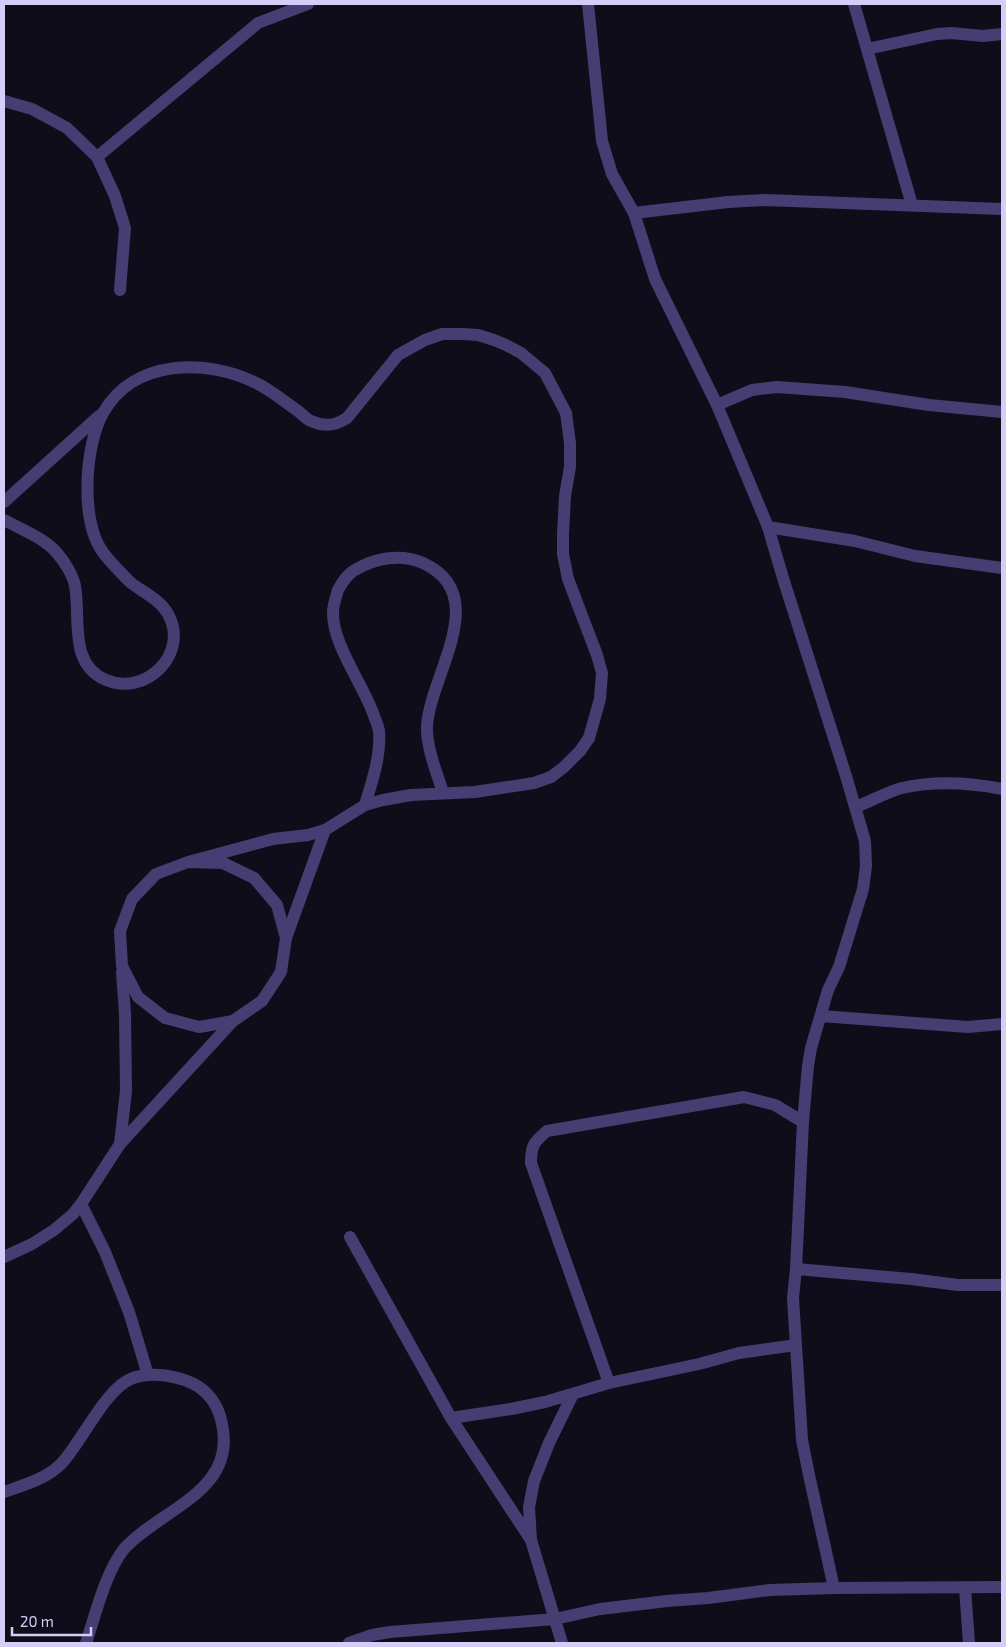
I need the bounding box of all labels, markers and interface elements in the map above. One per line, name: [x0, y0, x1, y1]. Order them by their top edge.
scale bar: [12, 1604, 91, 1636]
text: 20 m: [20, 1612, 54, 1630]

